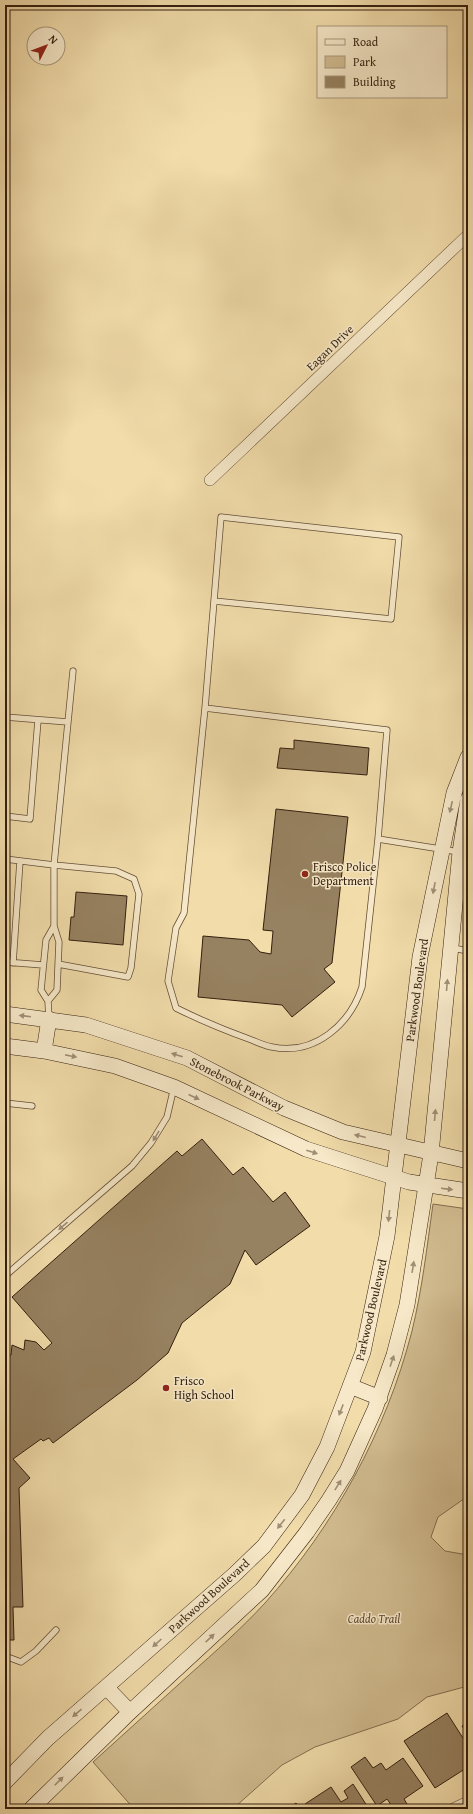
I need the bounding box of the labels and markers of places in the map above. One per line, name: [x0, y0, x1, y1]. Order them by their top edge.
place label: Frisco Police Department: [313, 858, 377, 889]
marker: Frisco Police Department: [300, 869, 310, 879]
place label: Frisco High School: [174, 1372, 235, 1403]
marker: Frisco High School: [161, 1383, 171, 1393]

